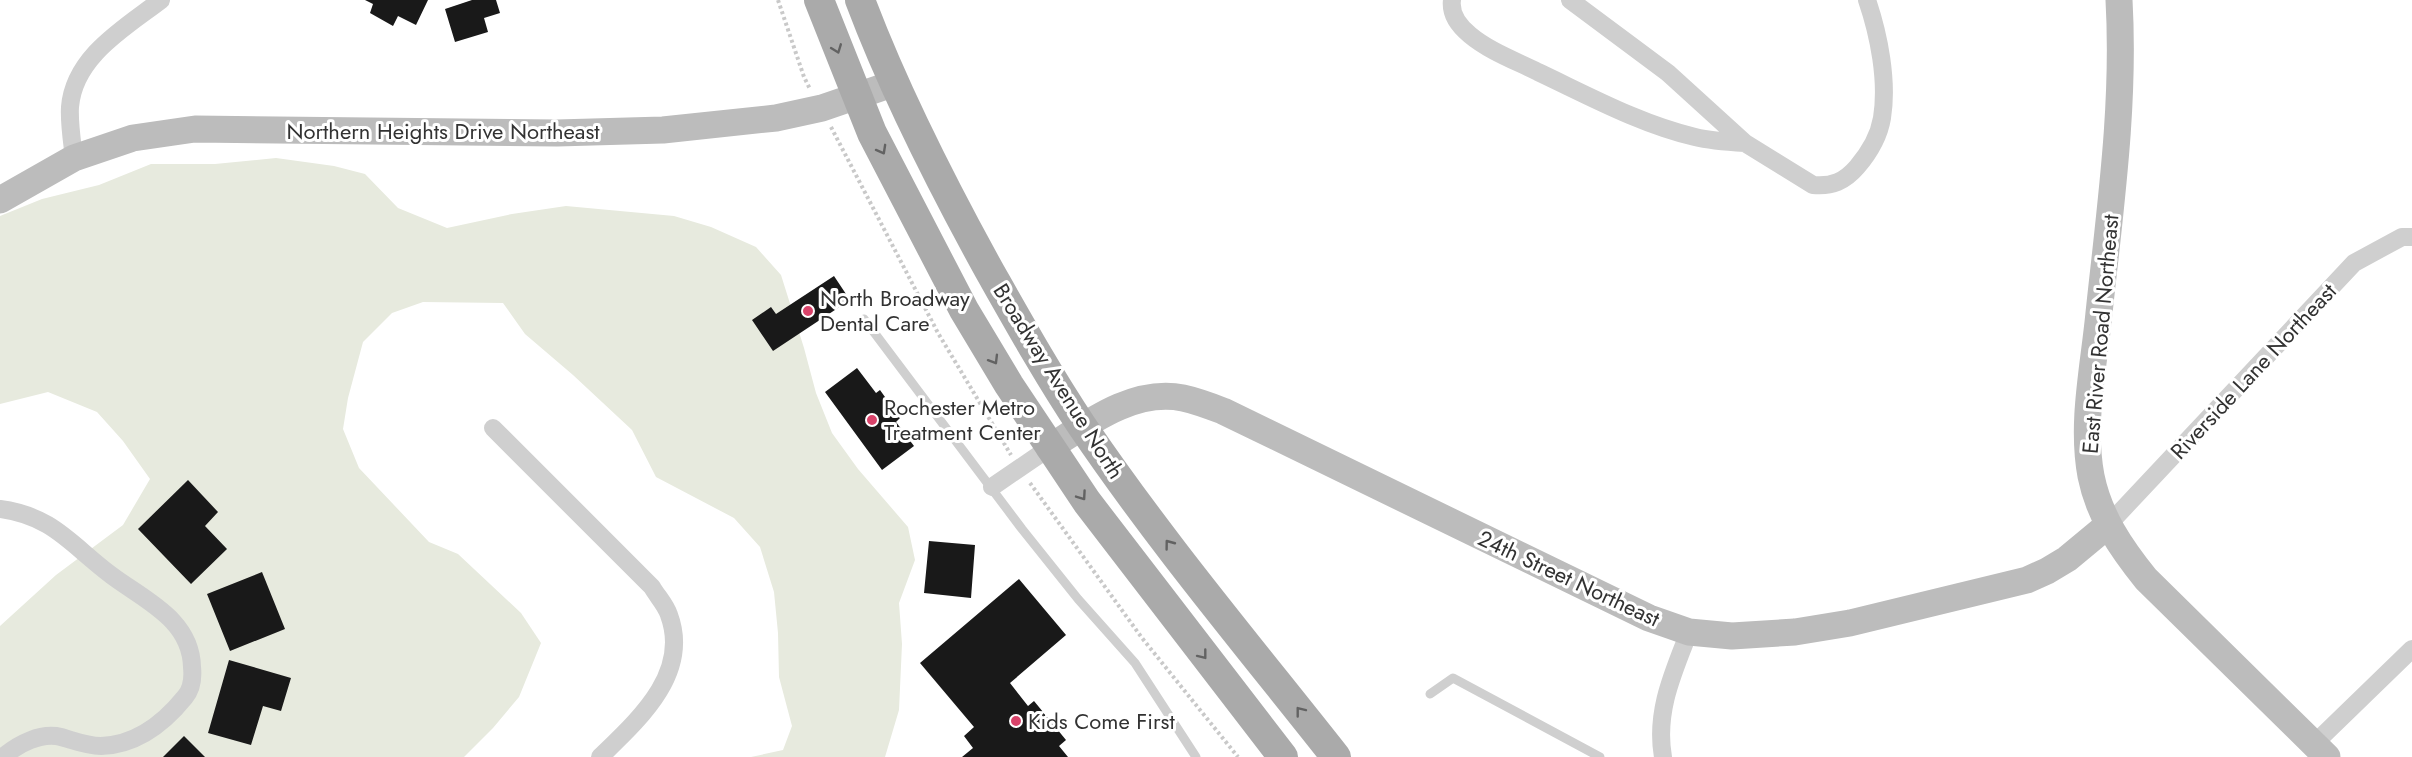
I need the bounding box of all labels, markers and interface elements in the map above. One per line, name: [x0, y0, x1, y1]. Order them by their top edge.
one-way arrow: [830, 43, 843, 54]
street label: Northern Heights Drive Northeast: [286, 115, 600, 147]
one-way arrow: [875, 144, 886, 155]
street label: East River Road Northeast: [2074, 212, 2126, 455]
street label: Riverside Lane Northeast: [2163, 275, 2344, 466]
street label: Broadway Avenue North: [986, 277, 1132, 485]
place label: North Broadway Dental Care: [820, 282, 970, 339]
marker: North Broadway Dental Care: [801, 304, 815, 318]
one-way arrow: [987, 354, 998, 364]
place label: Rochester Metro Treatment Center: [884, 391, 1041, 448]
marker: Rochester Metro Treatment Center: [865, 413, 879, 427]
one-way arrow: [1075, 489, 1086, 500]
street label: 24th Street Northeast: [1473, 522, 1666, 635]
one-way arrow: [1165, 540, 1176, 551]
one-way arrow: [1196, 648, 1207, 659]
place label: Kids Come First: [1028, 705, 1175, 737]
one-way arrow: [1296, 707, 1307, 718]
marker: Kids Come First: [1009, 714, 1023, 728]

